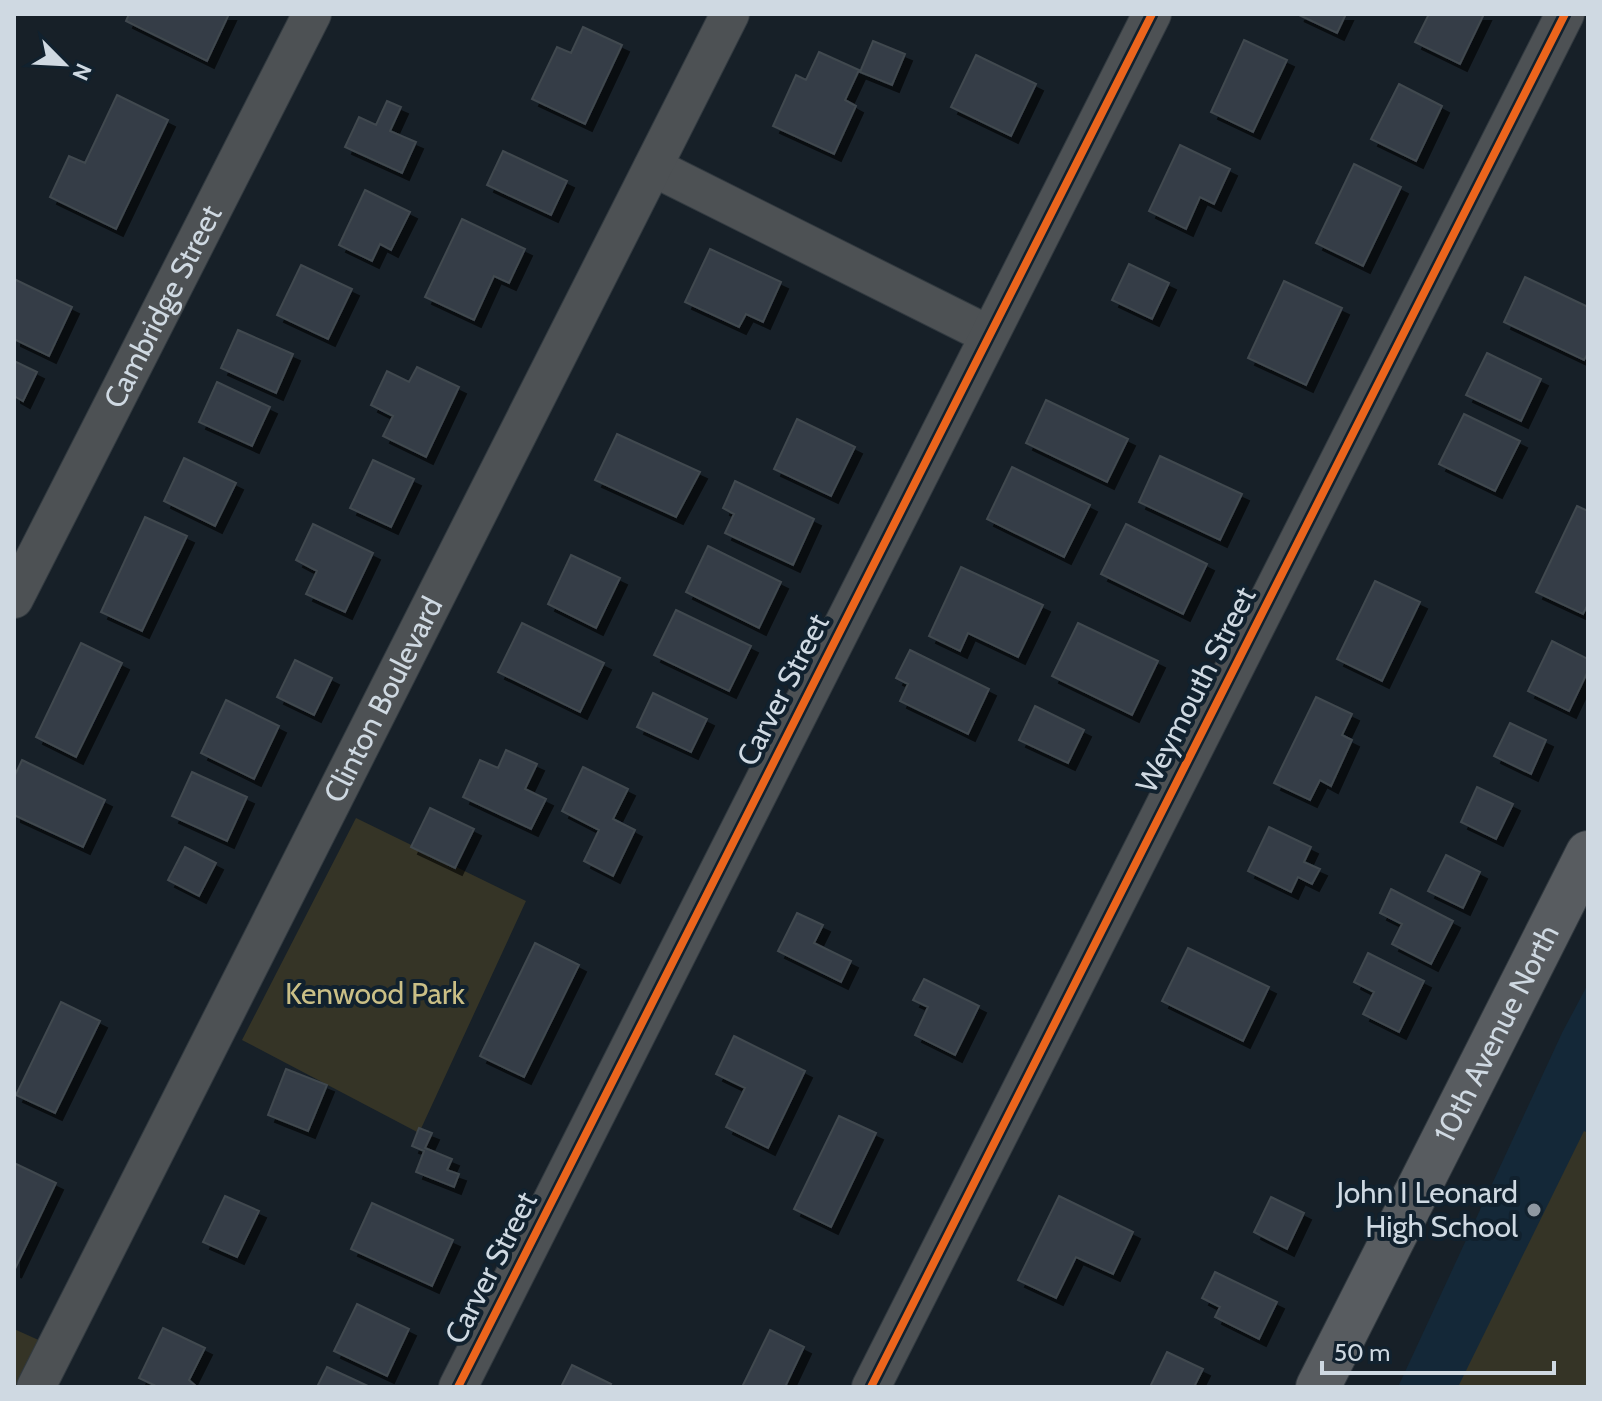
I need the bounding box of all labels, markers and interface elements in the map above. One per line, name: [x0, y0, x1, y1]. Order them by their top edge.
north arrow: [24, 24, 104, 104]
text: N: [66, 59, 97, 85]
street label: Cambridge Street: [95, 199, 229, 414]
street label: Weymouth Street: [1128, 581, 1263, 799]
street label: Clinton Boulevard: [315, 591, 450, 809]
street label: Carver Street: [728, 608, 837, 772]
street label: 10th Avenue North: [1426, 918, 1567, 1148]
park label: Kenwood Park: [285, 975, 466, 1012]
place label: John I Leonard High School: [1336, 1174, 1518, 1245]
street label: Carver Street: [436, 1186, 545, 1350]
marker: John I Leonard High School: [1525, 1201, 1543, 1219]
scale bar: [1322, 1325, 1554, 1375]
text: 50 m: [1334, 1338, 1390, 1367]

